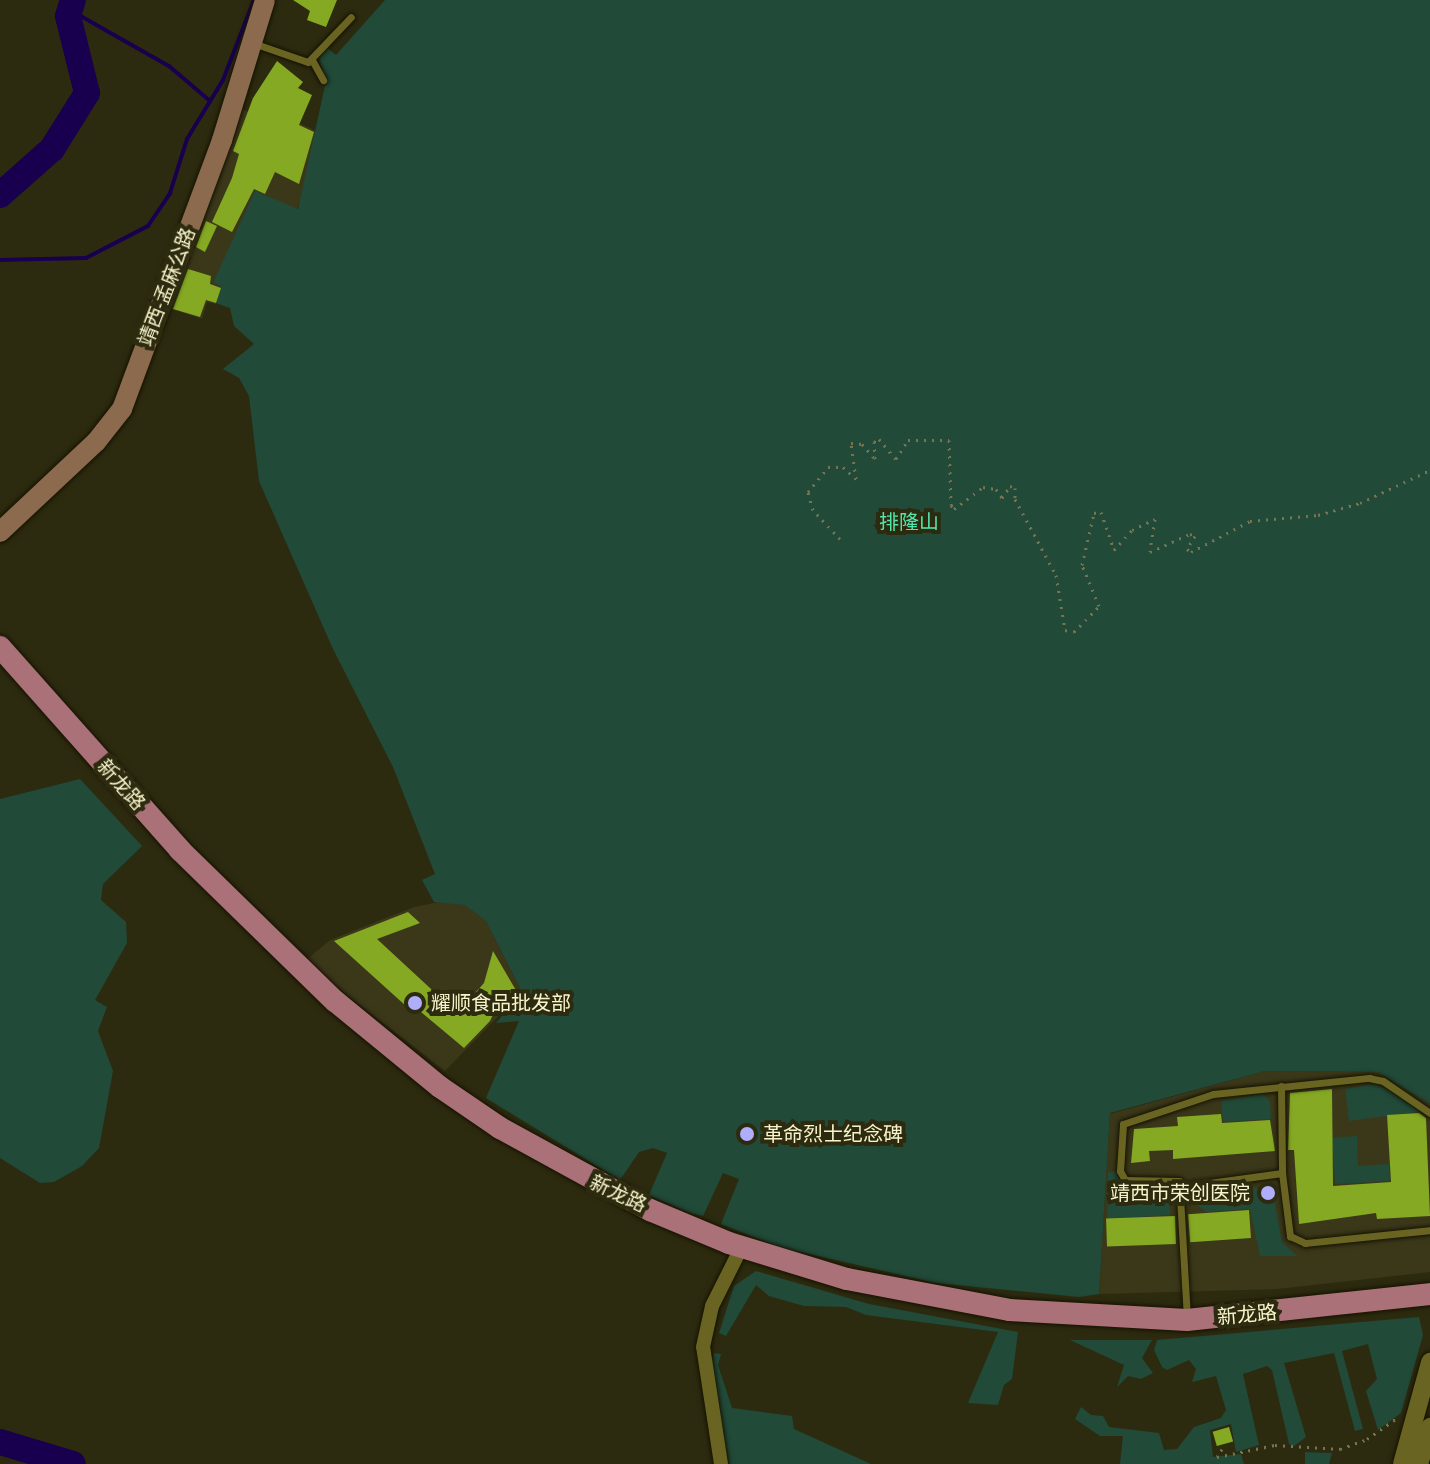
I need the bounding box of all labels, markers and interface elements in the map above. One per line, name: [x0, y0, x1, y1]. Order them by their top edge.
street label: 靖西-孟麻公路: [133, 224, 201, 350]
park label: 排隆山: [879, 510, 939, 534]
street label: 新龙路: [92, 755, 150, 815]
place label: 耀顺食品批发部: [431, 991, 571, 1015]
marker: 耀顺食品批发部: [406, 994, 424, 1012]
place label: 革命烈士纪念碑: [763, 1122, 903, 1146]
marker: 革命烈士纪念碑: [738, 1125, 756, 1143]
street label: 新龙路: [586, 1170, 650, 1218]
place label: 靖西市荣创医院: [1110, 1181, 1250, 1205]
marker: 靖西市荣创医院: [1257, 1182, 1279, 1204]
street label: 新龙路: [1216, 1300, 1278, 1330]

